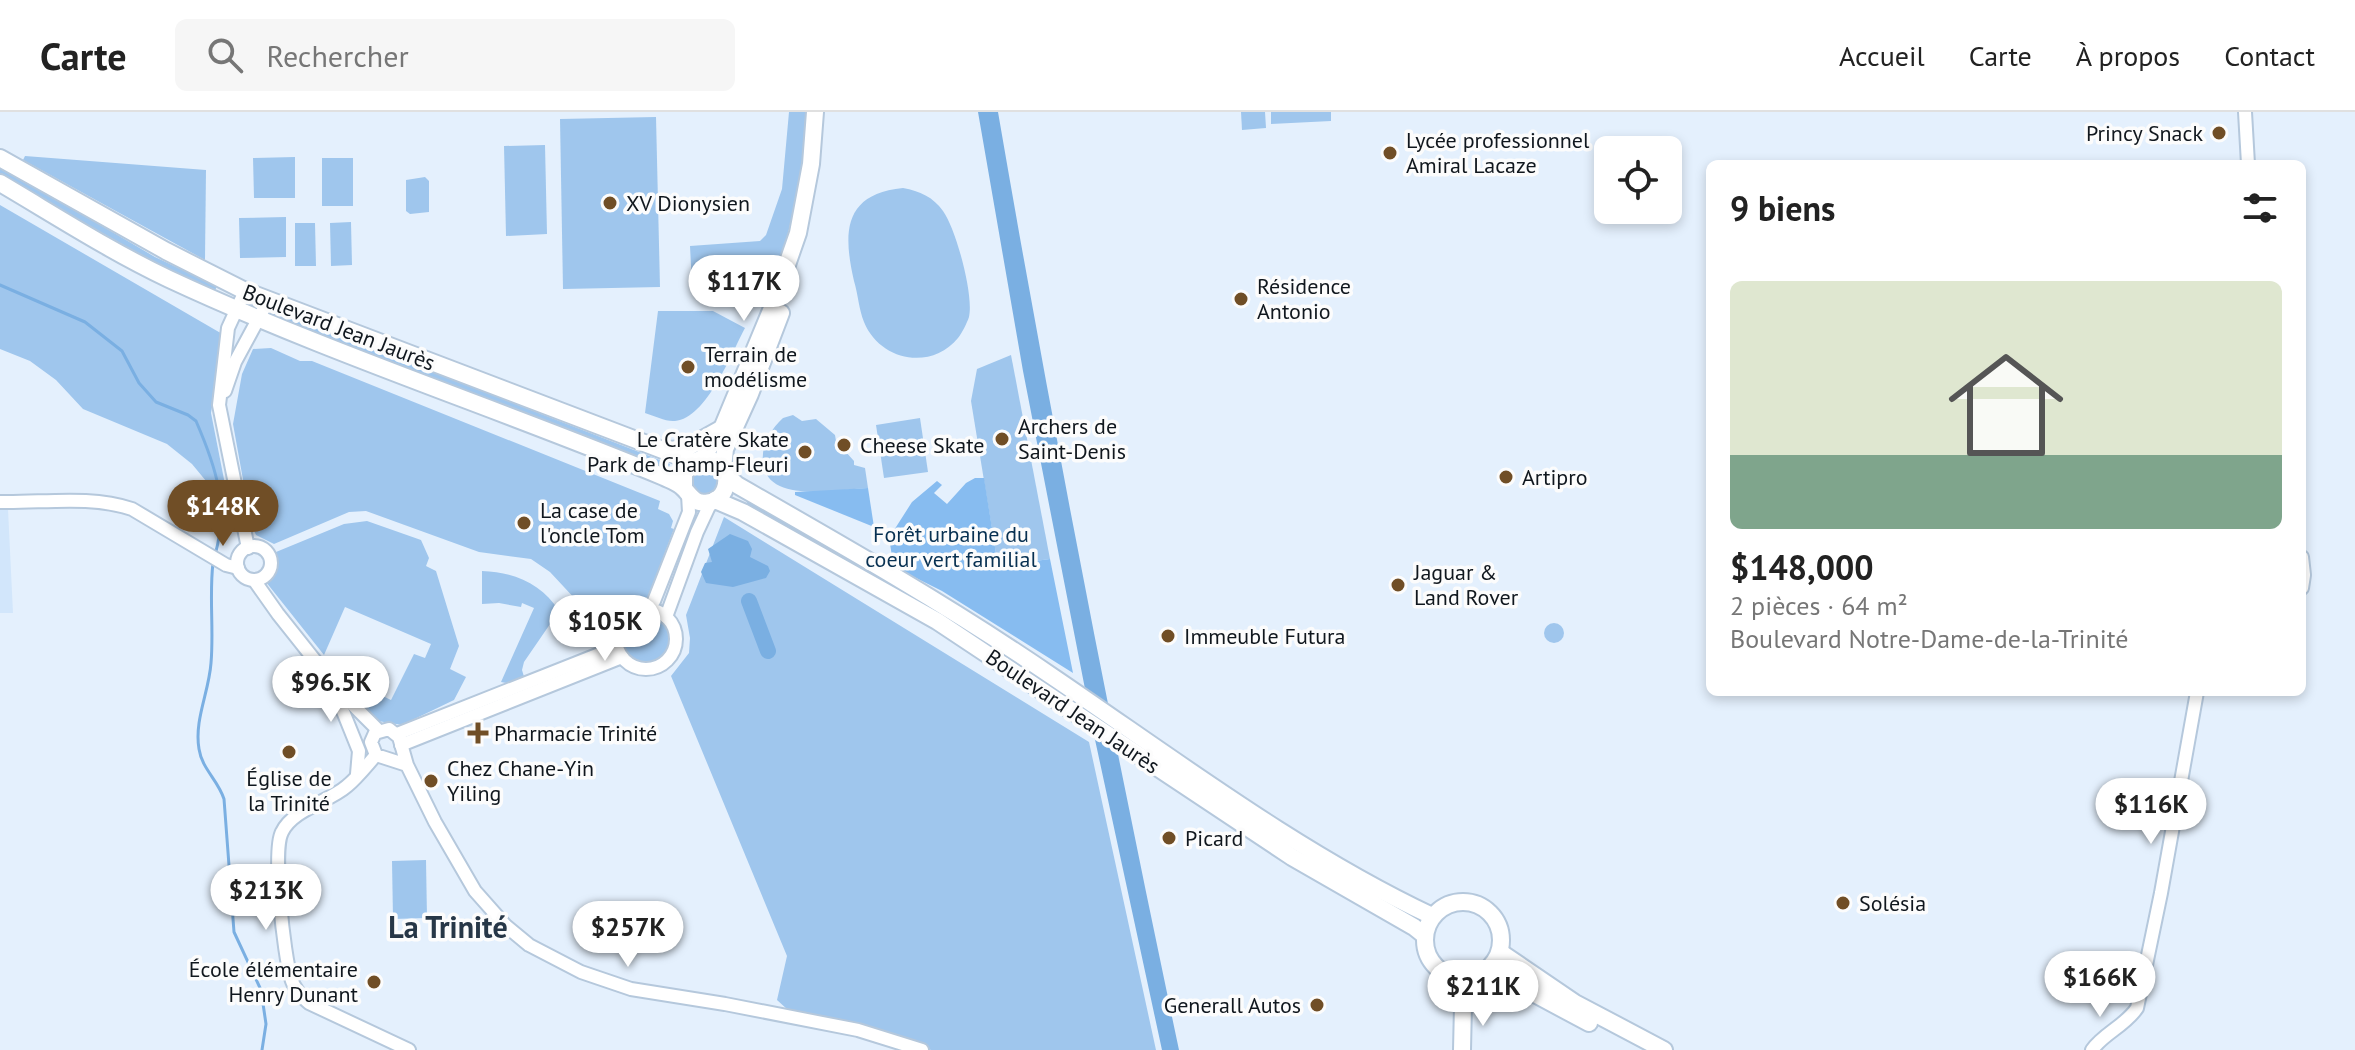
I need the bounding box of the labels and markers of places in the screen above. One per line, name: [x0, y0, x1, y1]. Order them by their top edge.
place label: Princy Snack: [2086, 119, 2203, 147]
marker: Princy Snack: [2210, 124, 2228, 142]
place label: Lycée professionnel Amiral Lacaze: [1406, 126, 1590, 179]
marker: Lycée professionnel Amiral Lacaze: [1381, 144, 1399, 162]
place label: XV Dionysien: [626, 189, 750, 217]
marker: XV Dionysien: [601, 194, 619, 212]
pin: $117K: [688, 255, 800, 323]
place label: Résidence Antonio: [1257, 272, 1351, 325]
marker: Résidence Antonio: [1232, 290, 1250, 308]
place label: Terrain de modélisme: [704, 340, 807, 393]
marker: Terrain de modélisme: [679, 358, 697, 376]
place label: Archers de Saint-Denis: [1018, 412, 1126, 465]
place label: Le Cratère Skate Park de Champ-Fleuri: [587, 425, 789, 478]
marker: Archers de Saint-Denis: [993, 430, 1011, 448]
place label: Cheese Skate: [860, 431, 985, 459]
marker: Cheese Skate: [835, 436, 853, 454]
marker: Le Cratère Skate Park de Champ-Fleuri: [796, 443, 814, 461]
place label: Artipro: [1522, 463, 1588, 491]
marker: Artipro: [1497, 468, 1515, 486]
pin: $148K: [167, 480, 279, 548]
place label: La case de l'oncle Tom: [540, 496, 645, 549]
marker: La case de l'oncle Tom: [515, 514, 533, 532]
place label: Jaguar & Land Rover: [1413, 558, 1519, 611]
marker: Jaguar & Land Rover: [1389, 576, 1407, 594]
pin: $105K: [549, 595, 661, 663]
place label: Immeuble Futura: [1184, 622, 1345, 650]
marker: Immeuble Futura: [1159, 627, 1177, 645]
pin: $96.5K: [266, 656, 396, 724]
place label: Pharmacie Trinité: [494, 719, 657, 747]
marker: Pharmacie Trinité: [469, 724, 487, 742]
marker: Église de la Trinité: [280, 743, 298, 761]
place label: Chez Chane-Yin Yiling: [447, 754, 594, 807]
place label: Église de la Trinité: [246, 764, 332, 817]
marker: Chez Chane-Yin Yiling: [422, 772, 440, 790]
pin: $116K: [2095, 778, 2207, 846]
place label: Picard: [1185, 824, 1243, 852]
marker: Picard: [1160, 829, 1178, 847]
pin: $213K: [210, 864, 322, 932]
place label: Solésia: [1859, 889, 1926, 917]
marker: Solésia: [1834, 894, 1852, 912]
pin: $257K: [572, 901, 684, 969]
pin: $166K: [2044, 951, 2156, 1019]
place label: École élémentaire Henry Dunant: [189, 955, 359, 1008]
pin: $211K: [1427, 960, 1539, 1028]
marker: École élémentaire Henry Dunant: [365, 973, 383, 991]
place label: Generall Autos: [1164, 991, 1301, 1019]
marker: Generall Autos: [1308, 996, 1326, 1014]

